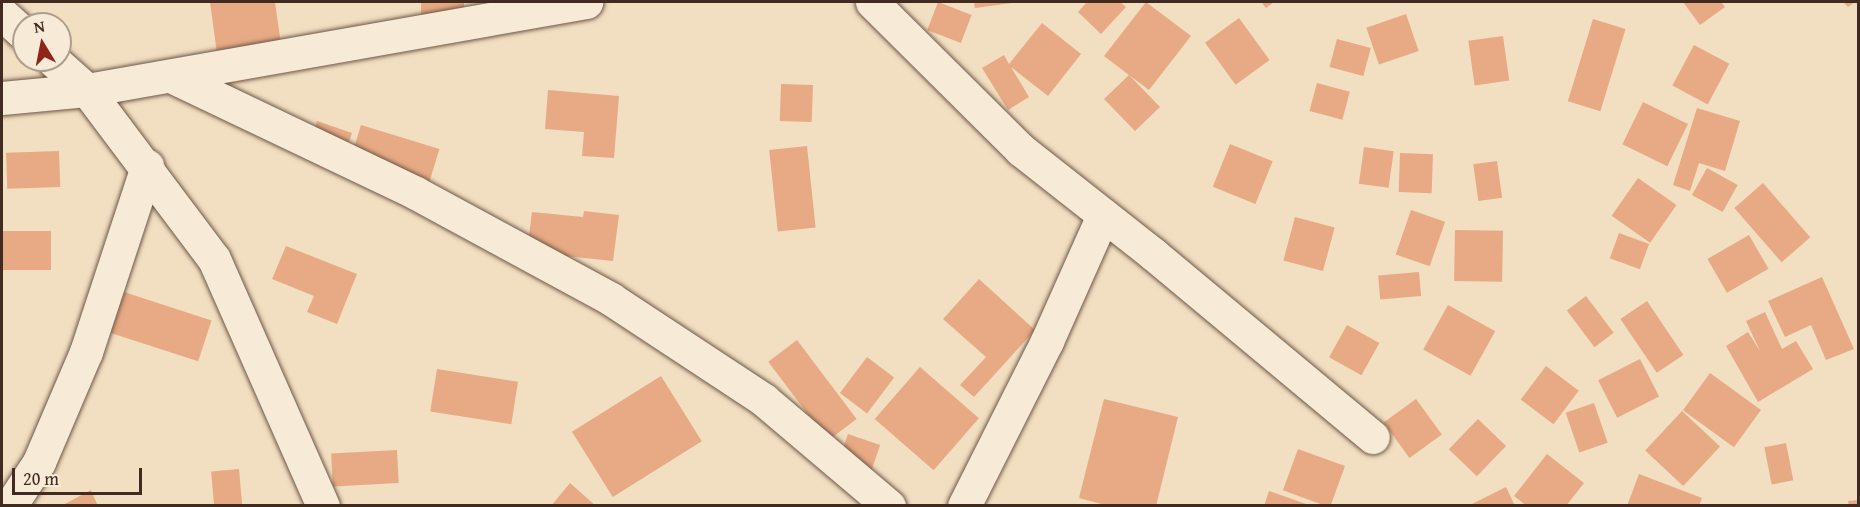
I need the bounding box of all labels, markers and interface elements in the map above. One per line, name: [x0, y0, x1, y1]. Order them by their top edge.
north arrow: [12, 12, 72, 72]
text: N: [32, 13, 47, 39]
scale bar: [15, 456, 146, 494]
text: 20 m: [23, 465, 59, 492]

